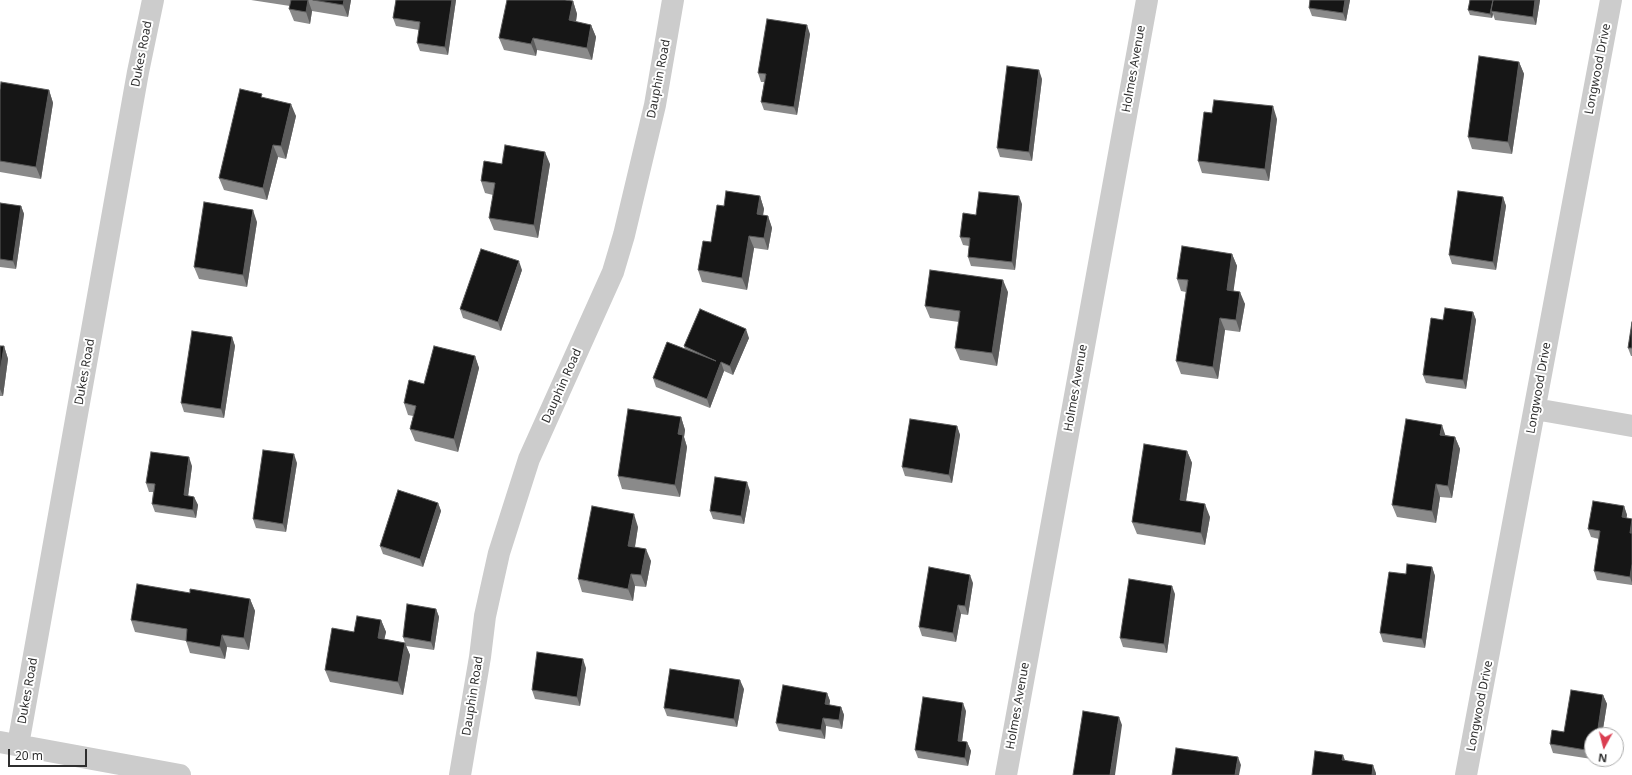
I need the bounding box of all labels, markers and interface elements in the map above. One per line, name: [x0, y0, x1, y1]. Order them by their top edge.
street label: Dukes Road: [129, 20, 155, 88]
street label: Longwood Drive: [1582, 22, 1614, 116]
street label: Holmes Avenue: [1119, 24, 1149, 114]
street label: Dauphin Road: [644, 38, 674, 120]
street label: Dukes Road: [72, 338, 98, 406]
street label: Longwood Drive: [1524, 341, 1554, 435]
street label: Holmes Avenue: [1061, 343, 1091, 433]
street label: Dauphin Road: [539, 346, 585, 426]
street label: Dauphin Road: [460, 655, 486, 737]
street label: Dukes Road: [15, 657, 41, 725]
street label: Longwood Drive: [1464, 659, 1496, 753]
street label: Holmes Avenue: [1003, 661, 1033, 751]
north arrow: [1584, 727, 1624, 767]
scale bar: [10, 741, 89, 767]
text: 20 m: [15, 747, 43, 764]
text: N: [1597, 750, 1608, 766]

